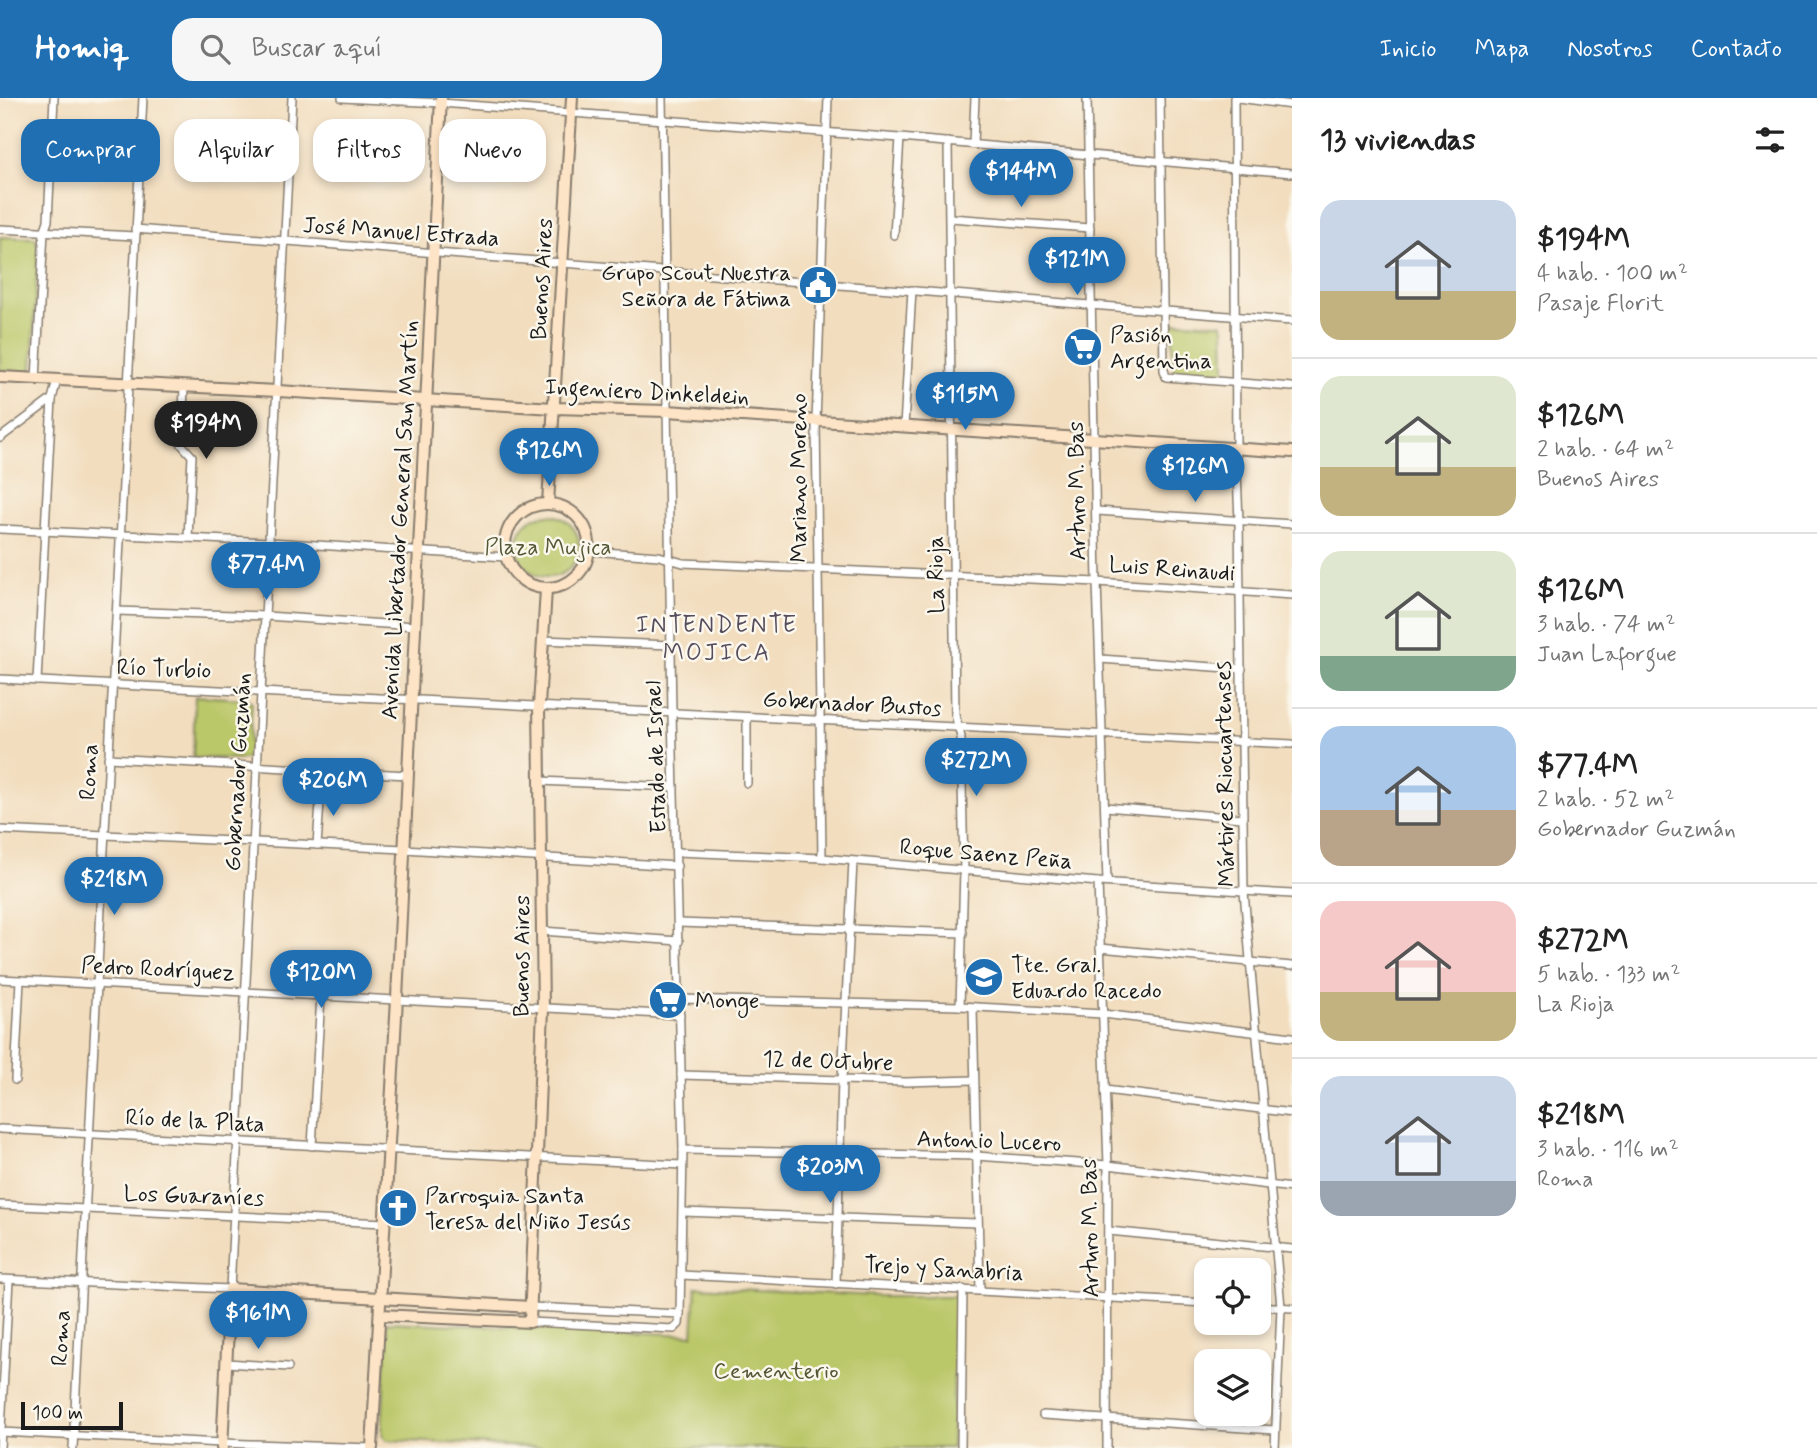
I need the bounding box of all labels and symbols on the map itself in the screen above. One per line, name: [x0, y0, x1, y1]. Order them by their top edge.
pin: $144M: [972, 150, 1070, 209]
street label: José Manuel Estrada: [302, 211, 500, 255]
street label: Buenos Aires: [525, 217, 561, 341]
pin: $121M: [1028, 238, 1126, 297]
place label: Grupo Scout Nuestra Señora de Fátima: [601, 259, 791, 315]
public building icon: Grupo Scout Nuestra Señora de Fátima: [797, 264, 839, 306]
street label: Avenida Libertador General San Martín: [376, 320, 426, 721]
place label: Pasión Argentina: [1110, 321, 1212, 379]
supermarket icon: Pasión Argentina: [1062, 326, 1104, 368]
pin: $115M: [916, 372, 1014, 432]
street label: Ingeniero Dinkeldein: [544, 373, 750, 415]
street label: Mariano Moreno: [785, 393, 815, 563]
pin: $194M: [157, 402, 255, 461]
street label: Arturo M. Bas: [1062, 421, 1094, 561]
pin: $126M: [500, 428, 598, 488]
pin: $126M: [1146, 444, 1244, 504]
park label: Plaza Mujica: [484, 533, 612, 563]
street label: La Rioja: [921, 536, 953, 614]
pin: $77.4M: [209, 542, 323, 602]
street label: Luis Reinaudi: [1108, 551, 1236, 589]
district label: INTENDENTE MOJICA: [636, 610, 798, 669]
street label: Río Turbio: [116, 653, 212, 687]
street label: Mártires Riocuartenses: [1209, 661, 1243, 887]
street label: Gobernador Guzmán: [219, 672, 259, 872]
street label: Estado de Israel: [639, 680, 675, 834]
street label: Gobernador Bustos: [762, 685, 942, 725]
pin: $272M: [927, 738, 1025, 798]
street label: Roma: [74, 743, 106, 801]
pin: $206M: [284, 758, 382, 818]
street label: Roque Saenz Peña: [898, 832, 1074, 877]
pin: $218M: [65, 858, 163, 917]
street label: Buenos Aires: [508, 895, 538, 1017]
pin: $120M: [272, 950, 370, 1010]
street label: Pedro Rodríguez: [80, 951, 236, 989]
place label: Tte. Gral. Eduardo Racedo: [1011, 951, 1162, 1007]
school or university icon: Tte. Gral. Eduardo Racedo: [963, 956, 1005, 998]
supermarket icon: Monge: [647, 979, 689, 1021]
place label: Monge: [695, 987, 760, 1019]
street label: 12 de Octubre: [762, 1045, 894, 1079]
street label: Río de la Plata: [124, 1103, 265, 1141]
street label: Antonio Lucero: [916, 1124, 1062, 1160]
pin: $203M: [781, 1146, 879, 1205]
street label: Arturo M. Bas: [1075, 1158, 1107, 1298]
street label: Los Guaraníes: [123, 1180, 265, 1214]
place label: Parroquia Santa Teresa del Niño Jesús: [425, 1182, 631, 1238]
church icon: Parroquia Santa Teresa del Niño Jesús: [377, 1187, 419, 1229]
street label: Trejo y Sanabria: [863, 1251, 1024, 1289]
pin: $161M: [209, 1292, 307, 1351]
street label: Roma: [46, 1309, 78, 1367]
park label: Cementerio: [713, 1357, 839, 1387]
scale bar: [21, 1399, 122, 1431]

